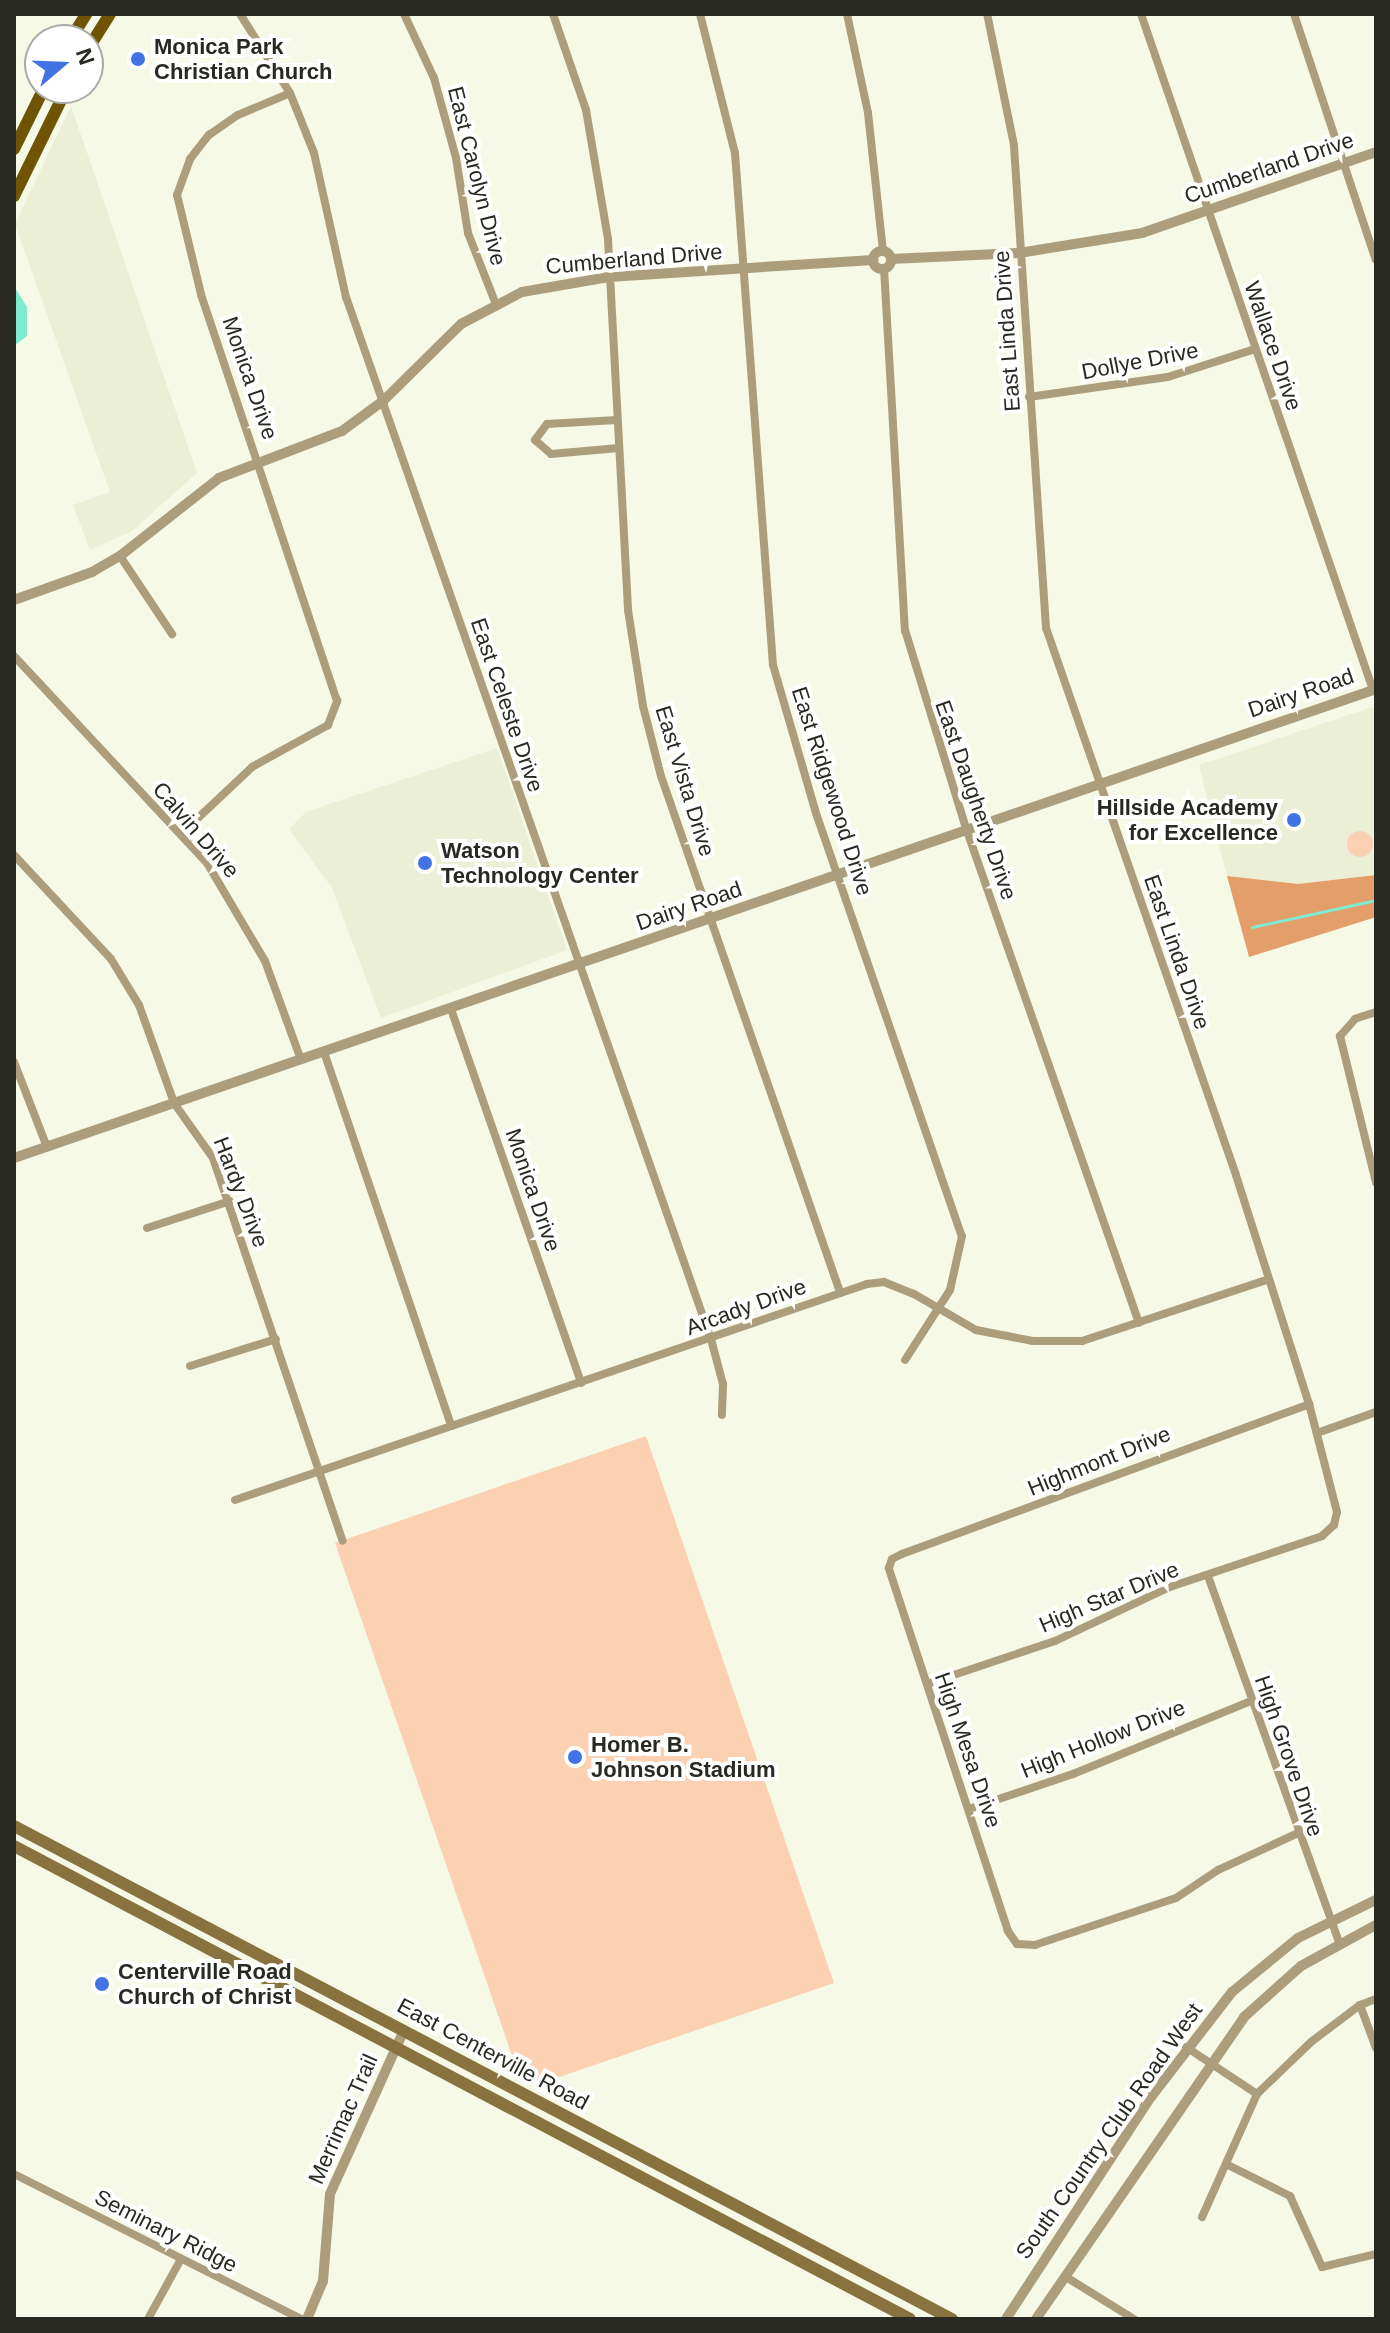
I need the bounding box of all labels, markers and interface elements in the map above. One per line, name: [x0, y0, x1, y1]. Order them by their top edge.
north arrow: [24, 24, 104, 104]
place label: Monica Park Christian Church: [154, 33, 332, 84]
text: N: [71, 45, 100, 68]
marker: Monica Park Christian Church: [129, 50, 147, 68]
street label: East Carolyn Drive: [442, 84, 512, 268]
street label: Cumberland Drive: [1181, 127, 1357, 209]
street label: Cumberland Drive: [545, 238, 723, 280]
street label: East Linda Drive: [988, 250, 1026, 412]
street label: Wallace Drive: [1239, 278, 1307, 414]
street label: Monica Drive: [217, 313, 283, 443]
street label: Dollye Drive: [1079, 337, 1201, 385]
street label: East Celeste Drive: [465, 615, 549, 795]
street label: Dairy Road: [1245, 663, 1357, 723]
street label: East Ridgewood Drive: [786, 683, 878, 899]
street label: East Daugherty Drive: [929, 697, 1023, 903]
street label: East Vista Drive: [650, 703, 720, 859]
street label: Calvin Drive: [147, 777, 245, 883]
place label: Hillside Academy for Excellence: [1096, 794, 1278, 846]
marker: Hillside Academy for Excellence: [1285, 811, 1303, 829]
place label: Watson Technology Center: [441, 837, 639, 888]
marker: Watson Technology Center: [416, 854, 434, 872]
street label: East Linda Drive: [1138, 871, 1216, 1033]
street label: Dairy Road: [633, 876, 745, 936]
street label: Monica Drive: [500, 1125, 566, 1255]
street label: Hardy Drive: [208, 1133, 274, 1251]
street label: Arcady Drive: [682, 1273, 810, 1341]
street label: Highmont Drive: [1024, 1420, 1174, 1502]
street label: High Star Drive: [1035, 1556, 1183, 1638]
street label: High Mesa Drive: [929, 1669, 1007, 1831]
street label: High Grove Drive: [1249, 1672, 1329, 1840]
street label: High Hollow Drive: [1017, 1694, 1189, 1784]
place label: Homer B. Johnson Stadium: [591, 1731, 776, 1782]
marker: Homer B. Johnson Stadium: [566, 1748, 584, 1766]
place label: Centerville Road Church of Christ: [118, 1958, 292, 2010]
marker: Centerville Road Church of Christ: [93, 1975, 111, 1993]
street label: East Centerville Road: [393, 1992, 593, 2116]
street label: South Country Club Road West: [1010, 1998, 1208, 2264]
street label: Merrimac Trail: [303, 2050, 383, 2188]
street label: Seminary Ridge: [90, 2184, 242, 2278]

